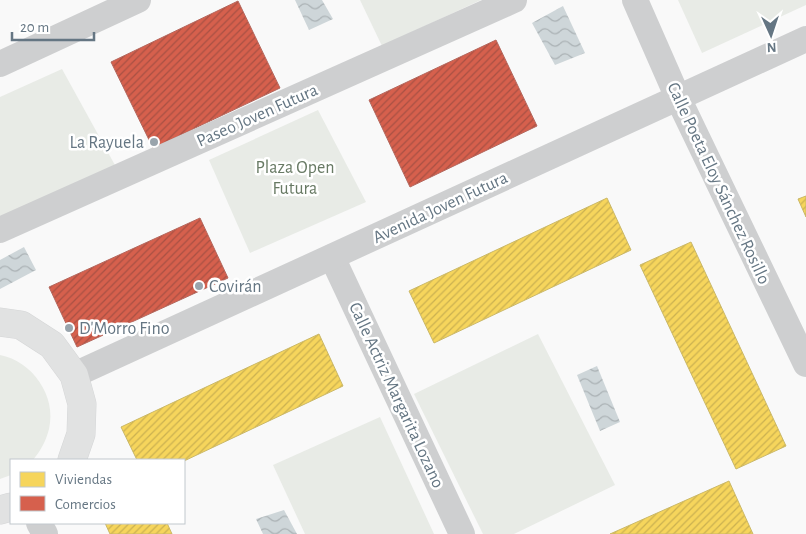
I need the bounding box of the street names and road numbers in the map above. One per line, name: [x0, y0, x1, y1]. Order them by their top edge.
street label: Calle Poeta Eloy Sánchez Rosillo: [663, 80, 773, 287]
street label: Paseo Joven Futura: [194, 81, 321, 151]
street label: Avenida Joven Futura: [370, 169, 511, 247]
street label: Calle Actriz Margarita Lozano: [345, 300, 447, 491]

